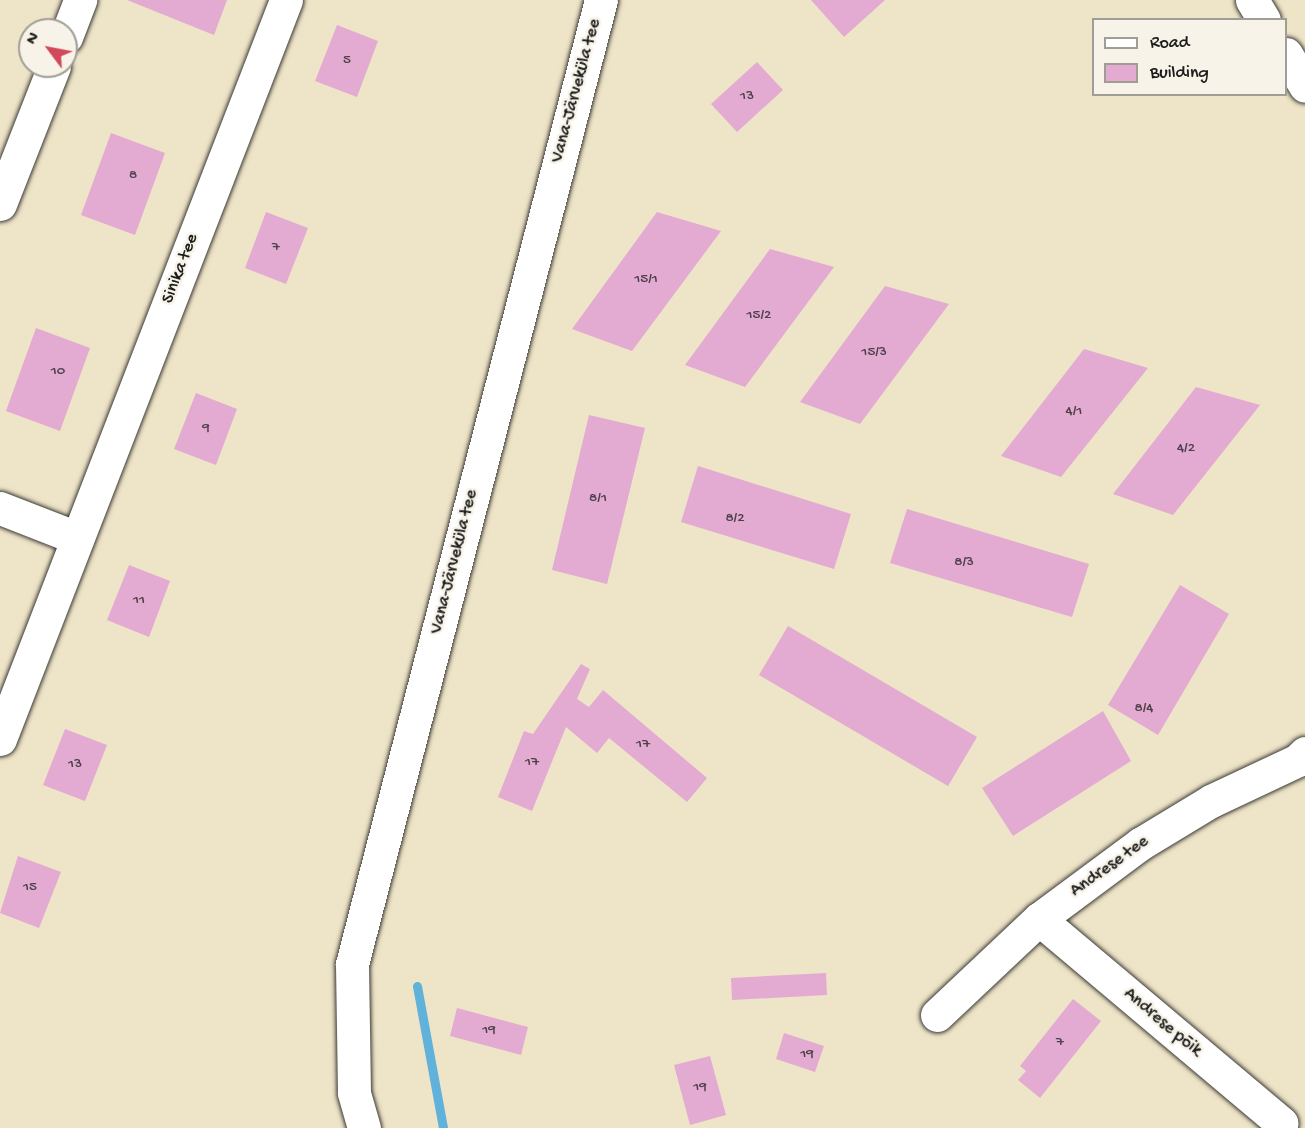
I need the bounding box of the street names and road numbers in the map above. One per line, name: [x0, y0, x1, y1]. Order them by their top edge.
street label: Vana-Järveküla tee: [547, 17, 607, 165]
street label: Sinika tee: [158, 231, 204, 307]
street label: Vana-Järveküla tee: [427, 488, 483, 636]
street label: Andrese tee: [1067, 831, 1153, 903]
street label: Andrese põik: [1118, 984, 1206, 1062]

